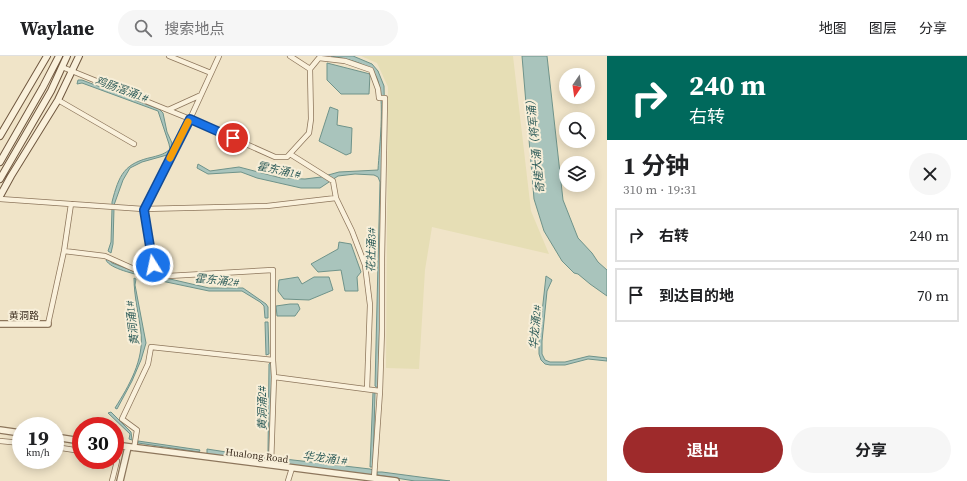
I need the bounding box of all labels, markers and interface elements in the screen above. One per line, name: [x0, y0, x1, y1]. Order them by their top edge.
search box: [118, 10, 398, 46]
text: Waylane: [20, 15, 94, 41]
icon: search: [132, 17, 154, 39]
text: 搜索地点: [164, 18, 224, 39]
text: 地图: [819, 18, 847, 38]
text: 图层: [869, 18, 897, 38]
text: 分享: [919, 18, 947, 38]
text: 240 m: [689, 66, 766, 104]
north arrow: [559, 68, 595, 104]
map controls: [559, 68, 595, 192]
icon: right: [623, 72, 675, 124]
water label: 鸡肠滘涌1#: [93, 73, 151, 106]
water label: 奇槎大涌（将军涌）: [523, 94, 548, 194]
text: 右转: [689, 104, 725, 129]
button: search: [559, 112, 595, 148]
pin: [216, 121, 250, 155]
icon: arrive: [222, 127, 244, 149]
text: 1 分钟: [623, 149, 689, 182]
button: close: [909, 153, 951, 195]
button: layers: [559, 156, 595, 192]
water label: 霍东涌1#: [255, 159, 303, 183]
text: 310 m · 19:31: [623, 181, 697, 198]
icon: right: [625, 224, 647, 246]
text: 右转: [659, 225, 689, 246]
text: 240 m: [909, 225, 949, 246]
water label: 花社涌3#: [364, 227, 379, 273]
position arrow: [132, 244, 174, 286]
water label: 霍东涌2#: [194, 271, 241, 290]
icon: arrive: [625, 284, 647, 306]
text: 到达目的地: [659, 285, 734, 306]
text: 70 m: [917, 285, 949, 306]
water label: 黄洞涌1#: [122, 299, 143, 346]
water label: 华龙涌2#: [526, 303, 545, 350]
street label: 黄洞路: [9, 309, 39, 322]
water label: 黄洞涌2#: [255, 385, 270, 430]
speed limit sign: 30: [72, 417, 124, 469]
text: 19: [27, 424, 49, 452]
button: 退出: [623, 427, 783, 473]
button: 分享: [791, 427, 951, 473]
street label: Hualong Road: [225, 445, 289, 466]
text: km/h: [26, 446, 50, 459]
water label: 华龙涌1#: [302, 448, 349, 469]

